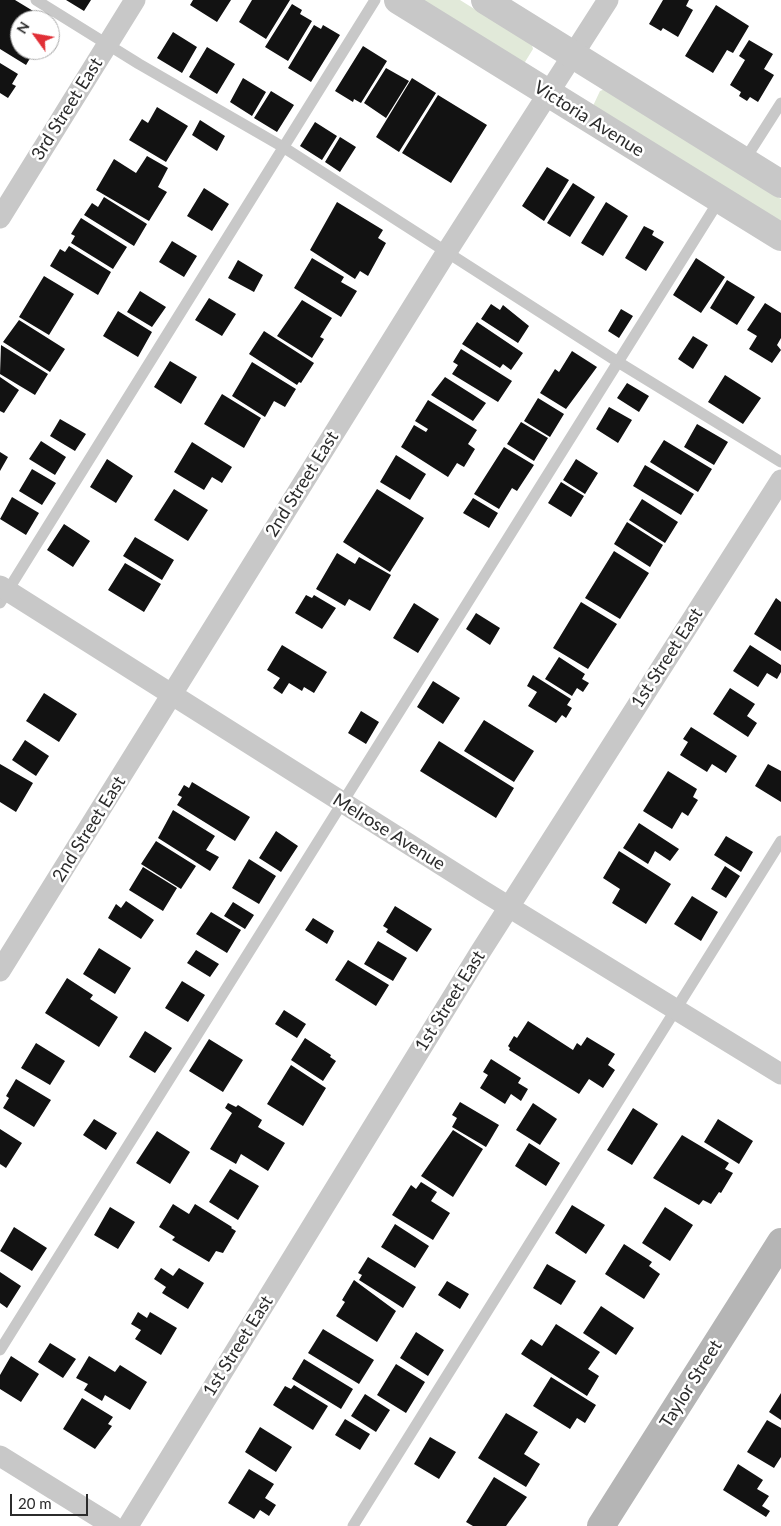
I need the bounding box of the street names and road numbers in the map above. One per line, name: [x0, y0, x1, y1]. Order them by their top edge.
street label: 3rd Street East: [27, 54, 107, 164]
street label: Victoria Avenue: [530, 77, 648, 161]
street label: 2nd Street East: [261, 427, 343, 541]
street label: 1st Street East: [627, 604, 707, 712]
street label: 2nd Street East: [48, 772, 130, 886]
street label: Melrose Avenue: [329, 789, 449, 875]
street label: 1st Street East: [410, 947, 490, 1055]
street label: 1st Street East: [198, 1292, 278, 1400]
street label: Taylor Street: [655, 1336, 727, 1432]

